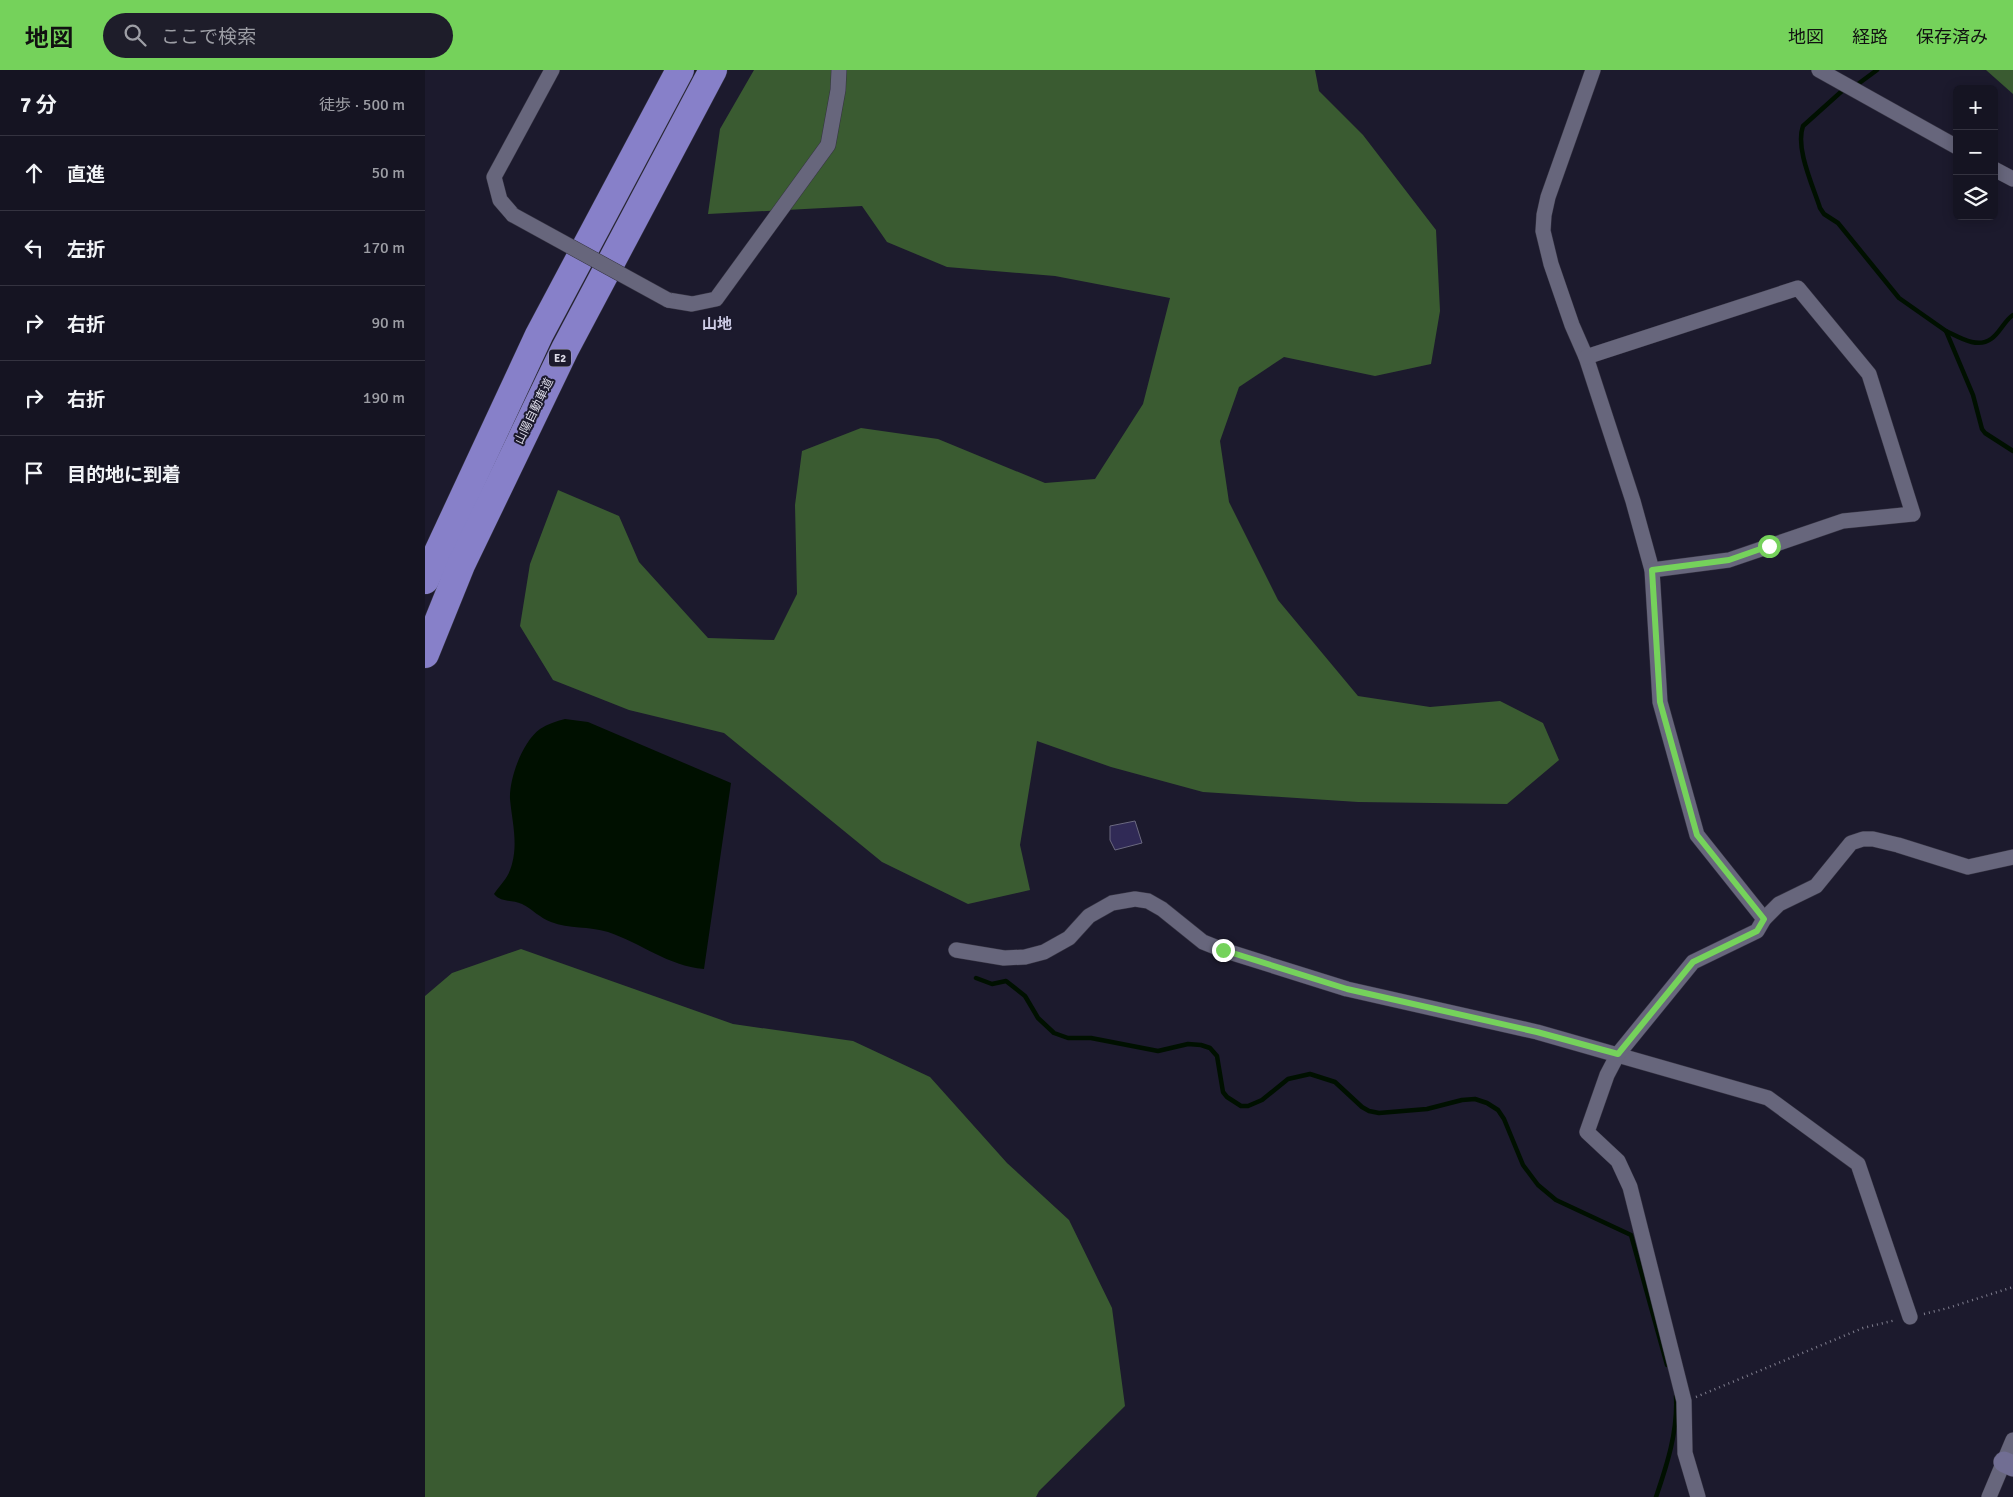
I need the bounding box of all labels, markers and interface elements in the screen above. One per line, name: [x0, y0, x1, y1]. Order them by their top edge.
search box: [103, 13, 453, 58]
icon: search: [121, 21, 149, 49]
text: 地図: [25, 23, 73, 53]
text: ここで検索: [161, 25, 256, 49]
text: 地図: [1788, 26, 1824, 48]
text: 経路: [1852, 26, 1888, 48]
text: 保存済み: [1916, 26, 1988, 48]
map controls: [1953, 85, 1998, 220]
button: +: [1953, 85, 1998, 130]
text: 7 分: [20, 92, 57, 118]
text: 徒歩 · 500 m: [319, 95, 405, 115]
button: −: [1953, 130, 1998, 175]
icon: ahead: [20, 159, 48, 187]
text: 直進: [67, 163, 105, 187]
text: 50 m: [371, 163, 405, 183]
button: layers: [1953, 175, 1998, 220]
icon: left: [20, 234, 48, 262]
text: 左折: [67, 238, 105, 262]
text: 170 m: [363, 238, 405, 258]
icon: right: [20, 309, 48, 337]
text: 右折: [67, 313, 105, 337]
text: 90 m: [371, 313, 405, 333]
district label: 山地: [702, 315, 732, 333]
road number: E2: [549, 350, 571, 366]
street label: 山陽自動車道: [512, 376, 557, 447]
icon: right: [20, 384, 48, 412]
text: 右折: [67, 388, 105, 412]
text: 190 m: [363, 388, 405, 408]
icon: arrive: [20, 459, 48, 487]
text: 目的地に到着: [67, 463, 181, 487]
route start: [1758, 535, 1781, 558]
route end: [1212, 939, 1235, 962]

